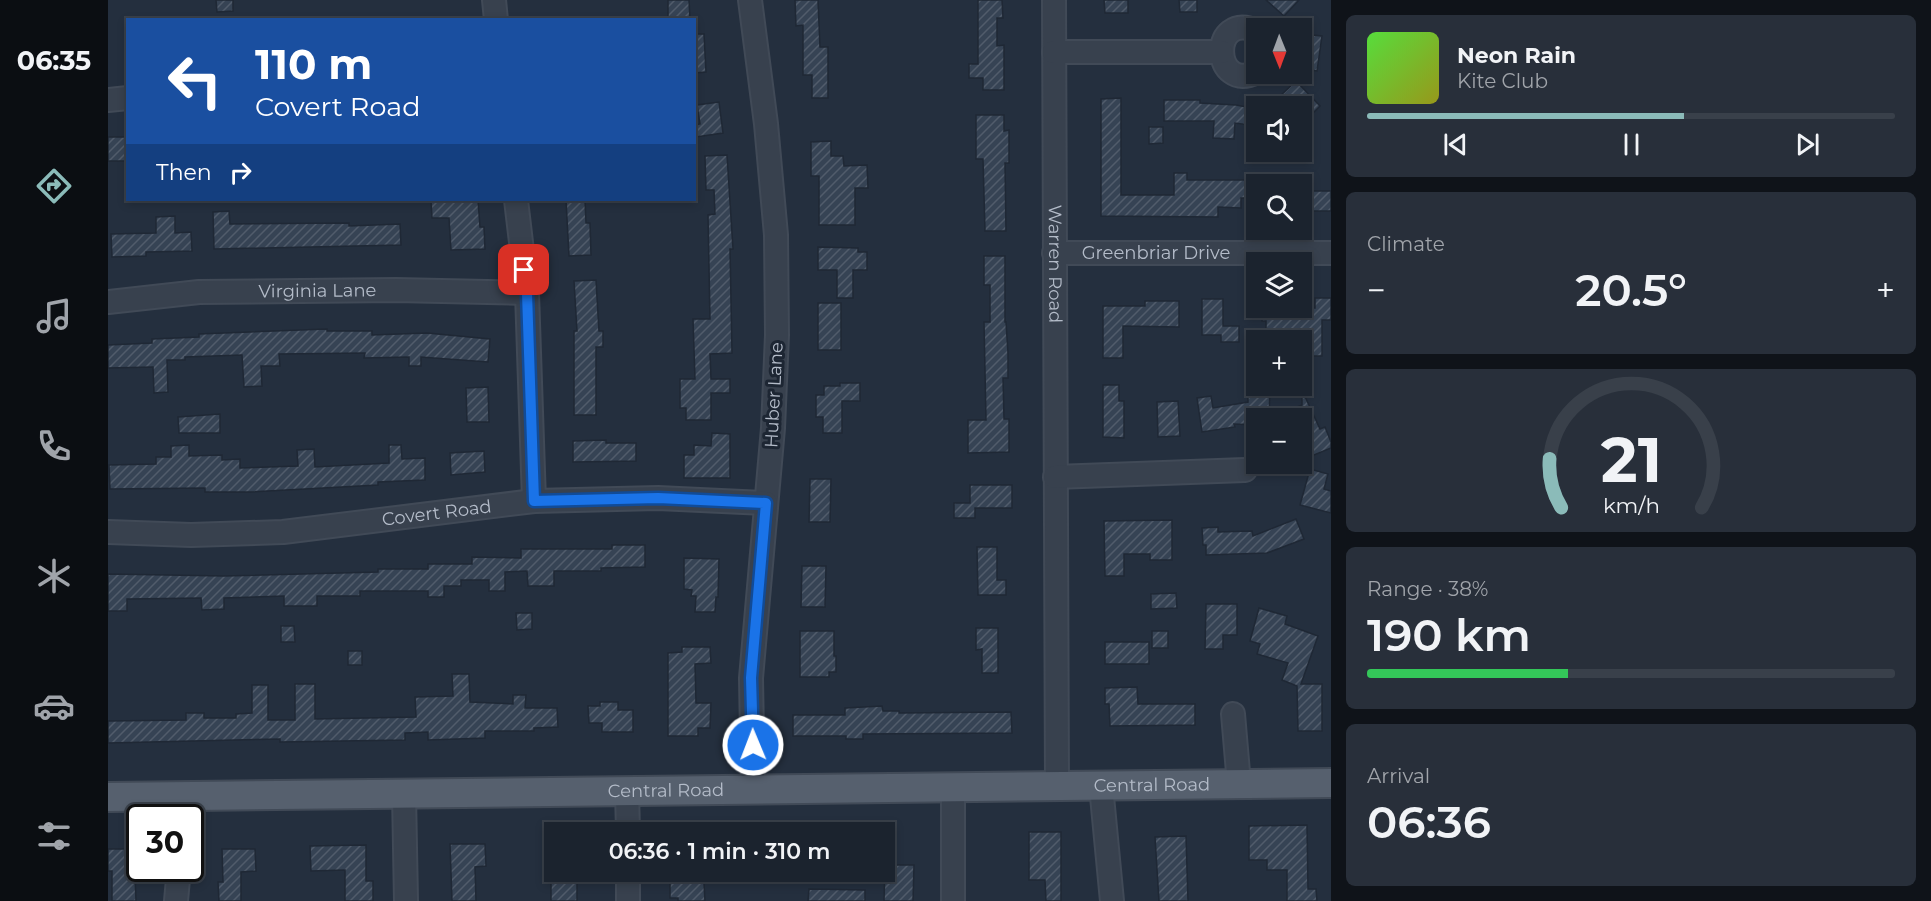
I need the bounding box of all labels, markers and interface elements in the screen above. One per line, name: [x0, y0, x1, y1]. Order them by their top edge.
north arrow: [1246, 18, 1312, 84]
map controls: [1246, 18, 1312, 474]
text: 110 m: [255, 38, 372, 90]
icon: left: [156, 42, 234, 120]
text: Neon Rain: [1457, 42, 1576, 69]
text: 06:35: [17, 44, 91, 77]
text: Kite Club: [1457, 69, 1548, 93]
text: Covert Road: [255, 90, 420, 123]
button: sound: [1246, 96, 1312, 162]
icon: previous: [1439, 128, 1472, 161]
icon: pause: [1615, 128, 1648, 161]
icon: next: [1791, 128, 1824, 161]
icon: right: [224, 156, 257, 189]
text: Then: [156, 159, 212, 186]
icon: directions: [33, 165, 75, 207]
button: search: [1246, 174, 1312, 240]
street label: Warren Road: [1044, 205, 1066, 323]
text: Climate: [1367, 232, 1445, 256]
street label: Greenbriar Drive: [1082, 242, 1231, 264]
pin: [498, 244, 549, 295]
button: layers: [1246, 252, 1312, 318]
icon: arrive: [507, 253, 540, 286]
text: 20.5°: [1575, 262, 1687, 317]
text: −: [1367, 270, 1386, 310]
text: +: [1876, 270, 1895, 310]
street label: Virginia Lane: [258, 279, 377, 302]
icon: music: [33, 295, 75, 337]
button: +: [1246, 330, 1312, 396]
street label: Huber Lane: [760, 341, 788, 449]
button: −: [1246, 408, 1312, 474]
text: 21: [1600, 422, 1662, 498]
icon: phone: [33, 425, 75, 467]
text: km/h: [1602, 492, 1660, 518]
street label: Covert Road: [381, 495, 493, 531]
icon: climate: [33, 555, 75, 597]
text: Range · 38%: [1367, 577, 1488, 601]
text: 190 km: [1367, 607, 1531, 662]
icon: car: [33, 685, 75, 727]
position arrow: [721, 713, 785, 777]
text: Arrival: [1367, 764, 1430, 788]
street label: Central Road: [1094, 773, 1210, 797]
street label: Central Road: [608, 779, 724, 802]
text: 06:36: [1367, 794, 1491, 849]
speed limit sign: 30: [126, 804, 204, 882]
icon: filters: [33, 815, 75, 857]
text: 06:36 · 1 min · 310 m: [609, 838, 830, 865]

